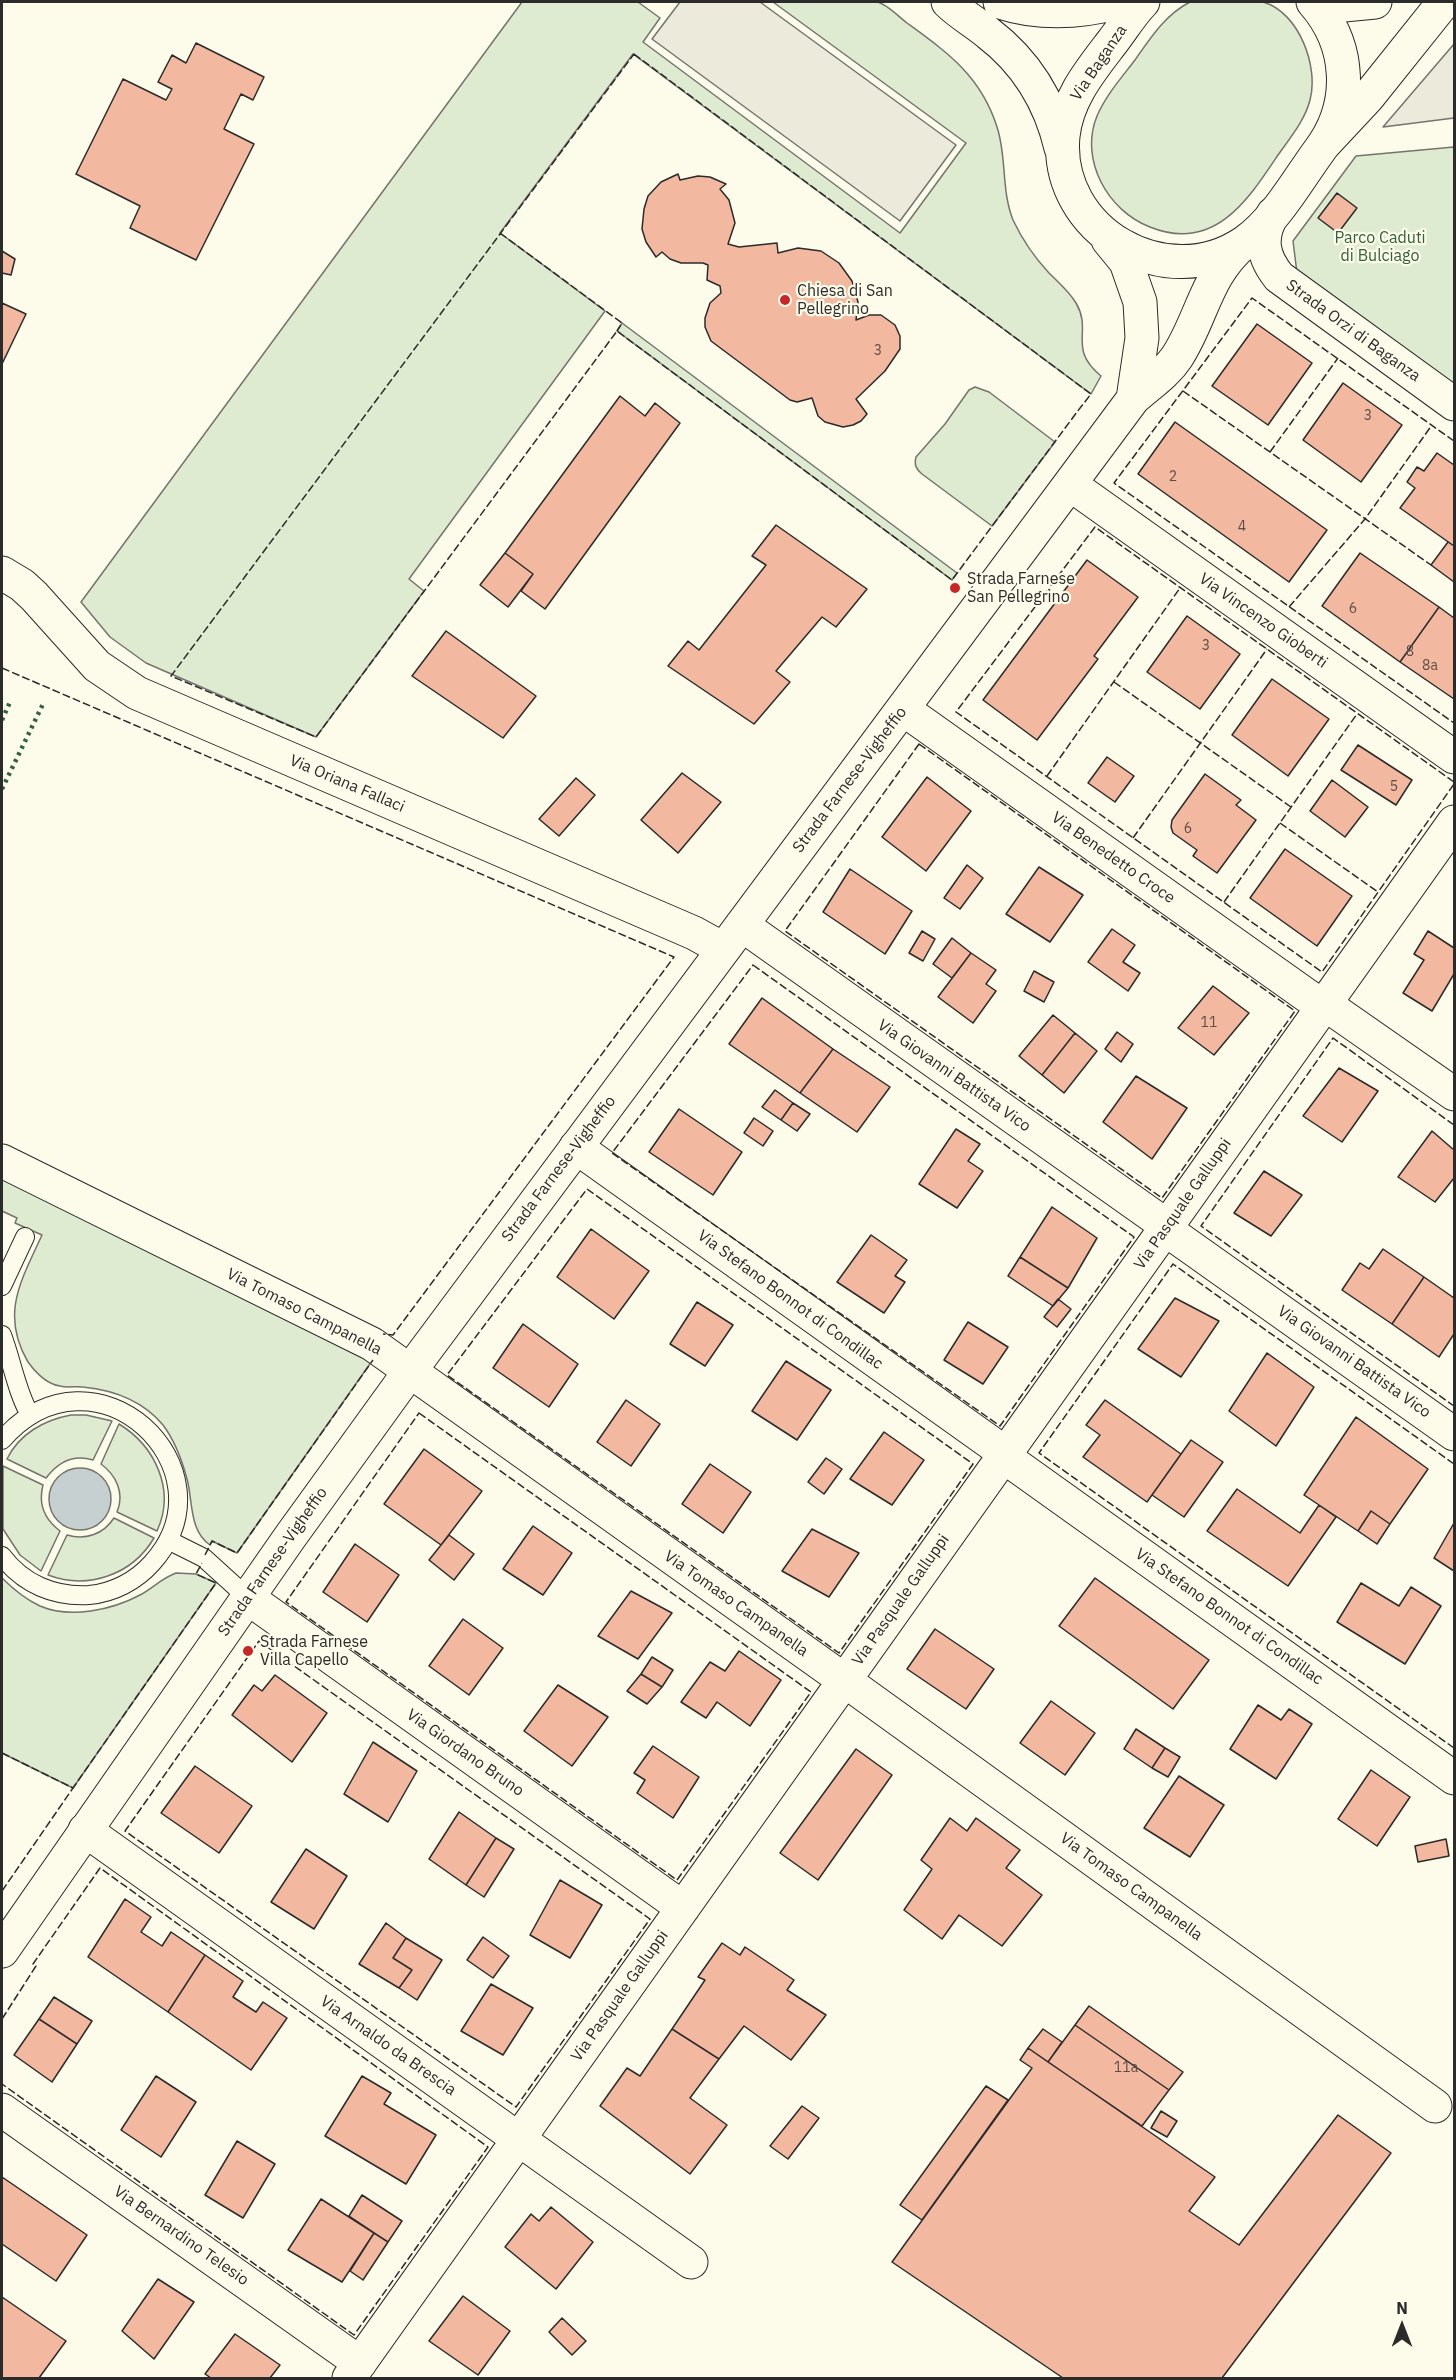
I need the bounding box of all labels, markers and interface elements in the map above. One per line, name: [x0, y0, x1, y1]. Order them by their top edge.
street label: Via Baganza: [1067, 22, 1131, 104]
park label: Parco Caduti di Bulciago: [1334, 228, 1426, 266]
street label: Strada Orzi di Baganza: [1282, 276, 1424, 386]
place label: Chiesa di San Pellegrino: [797, 281, 893, 319]
marker: Chiesa di San Pellegrino: [778, 293, 792, 307]
house number: 3: [874, 343, 882, 359]
house number: 3: [1364, 408, 1372, 424]
house number: 2: [1169, 469, 1177, 485]
house number: 4: [1238, 519, 1246, 535]
place label: Strada Farnese San Pellegrino: [967, 569, 1075, 607]
street label: Via Vincenzo Gioberti: [1195, 569, 1331, 673]
marker: Strada Farnese San Pellegrino: [948, 581, 962, 595]
house number: 6: [1349, 601, 1357, 617]
house number: 3: [1202, 638, 1210, 654]
house number: 8: [1406, 644, 1414, 660]
house number: 8a: [1422, 658, 1438, 674]
street label: Strada Farnese-Vigheffio: [789, 703, 911, 857]
street label: Via Oriana Fallaci: [287, 751, 407, 817]
house number: 5: [1390, 779, 1398, 795]
street label: Via Benedetto Croce: [1048, 808, 1178, 908]
house number: 6: [1184, 821, 1192, 837]
house number: 11: [1201, 1015, 1217, 1031]
street label: Via Giovanni Battista Vico: [874, 1016, 1034, 1136]
street label: Strada Farnese-Vigheffio: [498, 1092, 620, 1246]
street label: Via Pasquale Galluppi: [1130, 1135, 1236, 1273]
street label: Via Stefano Bonnot di Condillac: [693, 1226, 887, 1374]
street label: Via Tomaso Campanella: [223, 1265, 385, 1359]
street label: Via Giovanni Battista Vico: [1274, 1302, 1434, 1422]
street label: Strada Farnese-Vigheffio: [214, 1484, 332, 1640]
street label: Via Pasquale Galluppi: [848, 1531, 954, 1669]
street label: Via Stefano Bonnot di Condillac: [1131, 1545, 1327, 1689]
street label: Via Tomaso Campanella: [660, 1547, 812, 1661]
place label: Strada Farnese Villa Capello: [260, 1632, 368, 1670]
marker: Strada Farnese Villa Capello: [241, 1644, 255, 1658]
street label: Via Giordano Bruno: [403, 1705, 527, 1801]
street label: Via Tomaso Campanella: [1056, 1829, 1206, 1945]
street label: Via Pasquale Galluppi: [567, 1927, 673, 2065]
street label: Via Arnaldo da Brescia: [316, 1992, 460, 2100]
house number: 11a: [1114, 2060, 1138, 2076]
street label: Via Bernardino Telesio: [110, 2182, 252, 2290]
north arrow: [1372, 2296, 1432, 2356]
text: N: [1396, 2298, 1408, 2318]

